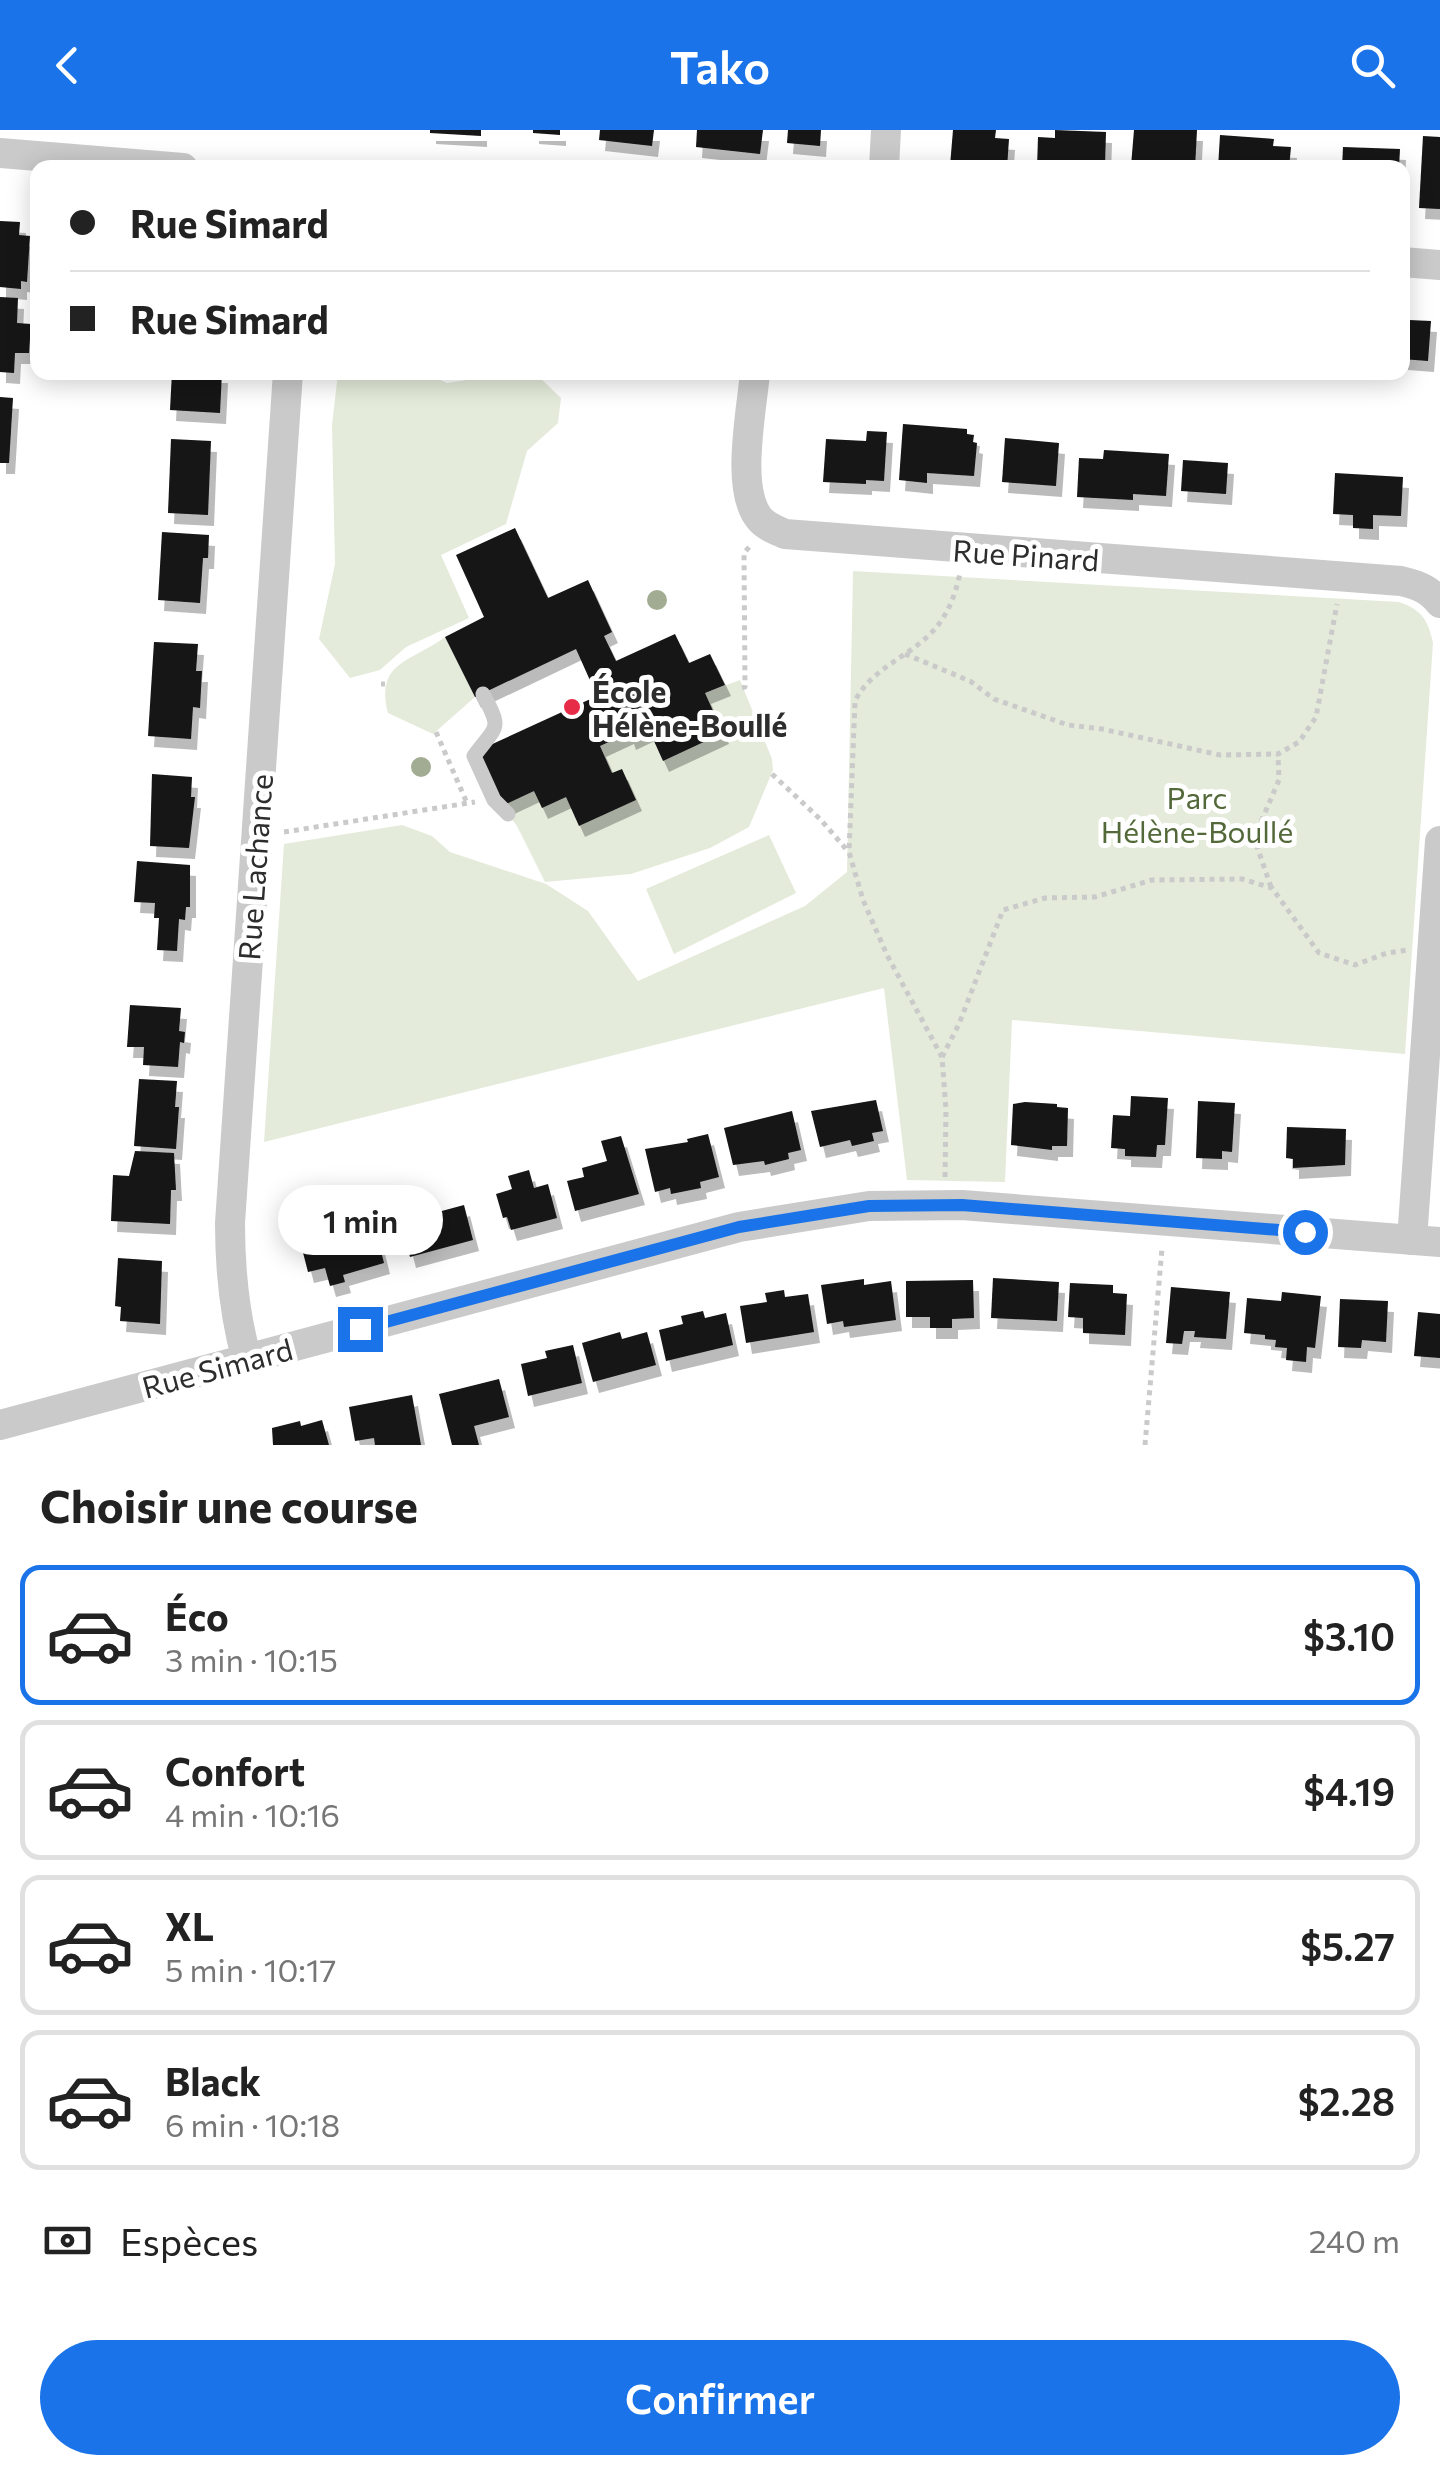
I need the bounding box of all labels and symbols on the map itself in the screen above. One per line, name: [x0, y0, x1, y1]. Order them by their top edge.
street label: Rue Pinard: [952, 530, 1100, 578]
place label: École Hélène-Boullé: [592, 672, 787, 743]
marker: École Hélène-Boullé: [561, 696, 583, 718]
street label: Rue Lachance: [229, 773, 279, 961]
park label: Parc Hélène-Boullé: [1101, 778, 1293, 849]
callout: 1 min: [278, 1184, 442, 1254]
route start: [1283, 1210, 1328, 1255]
route end: [338, 1307, 383, 1352]
street label: Rue Simard: [138, 1329, 296, 1405]

